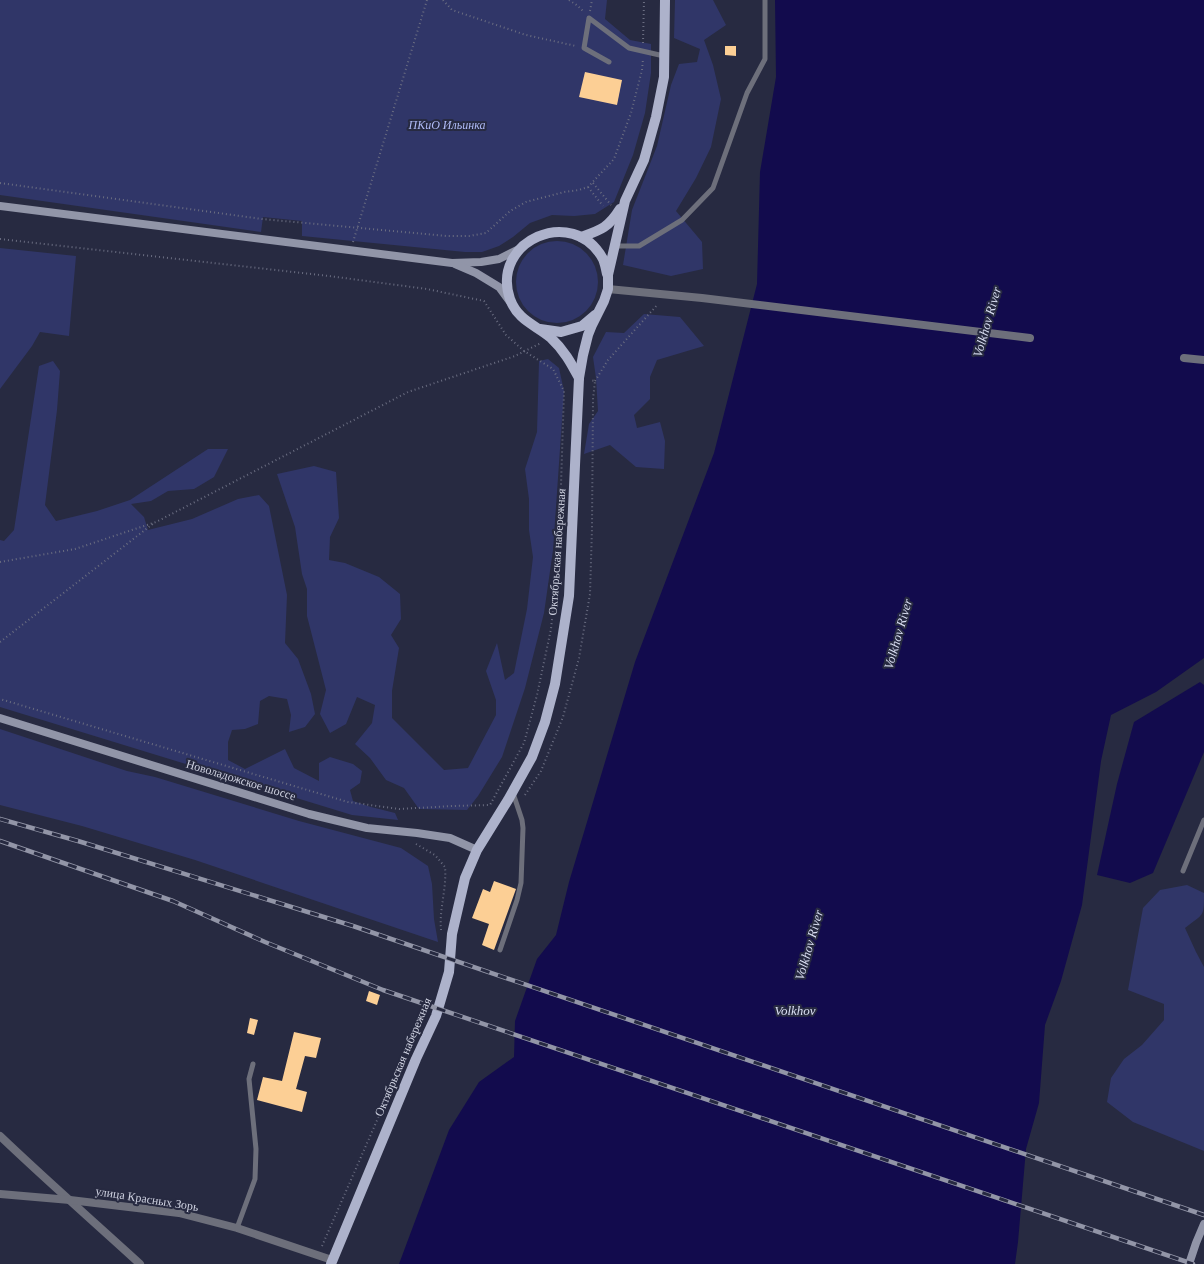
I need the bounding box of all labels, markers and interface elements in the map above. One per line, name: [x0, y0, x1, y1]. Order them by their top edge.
park label: ПКиО Ильинка: [408, 118, 485, 132]
water label: Volkhov River: [970, 284, 1004, 359]
street label: Октябрьская набережная: [546, 488, 568, 616]
water label: Volkhov River: [881, 596, 915, 671]
street label: Новоладожское шоссе: [184, 757, 298, 803]
water label: Volkhov River: [792, 907, 826, 982]
street label: Октябрьская набережная: [372, 995, 434, 1118]
water label: Volkhov: [774, 1003, 816, 1018]
street label: улица Красных Зорь: [94, 1184, 200, 1214]

